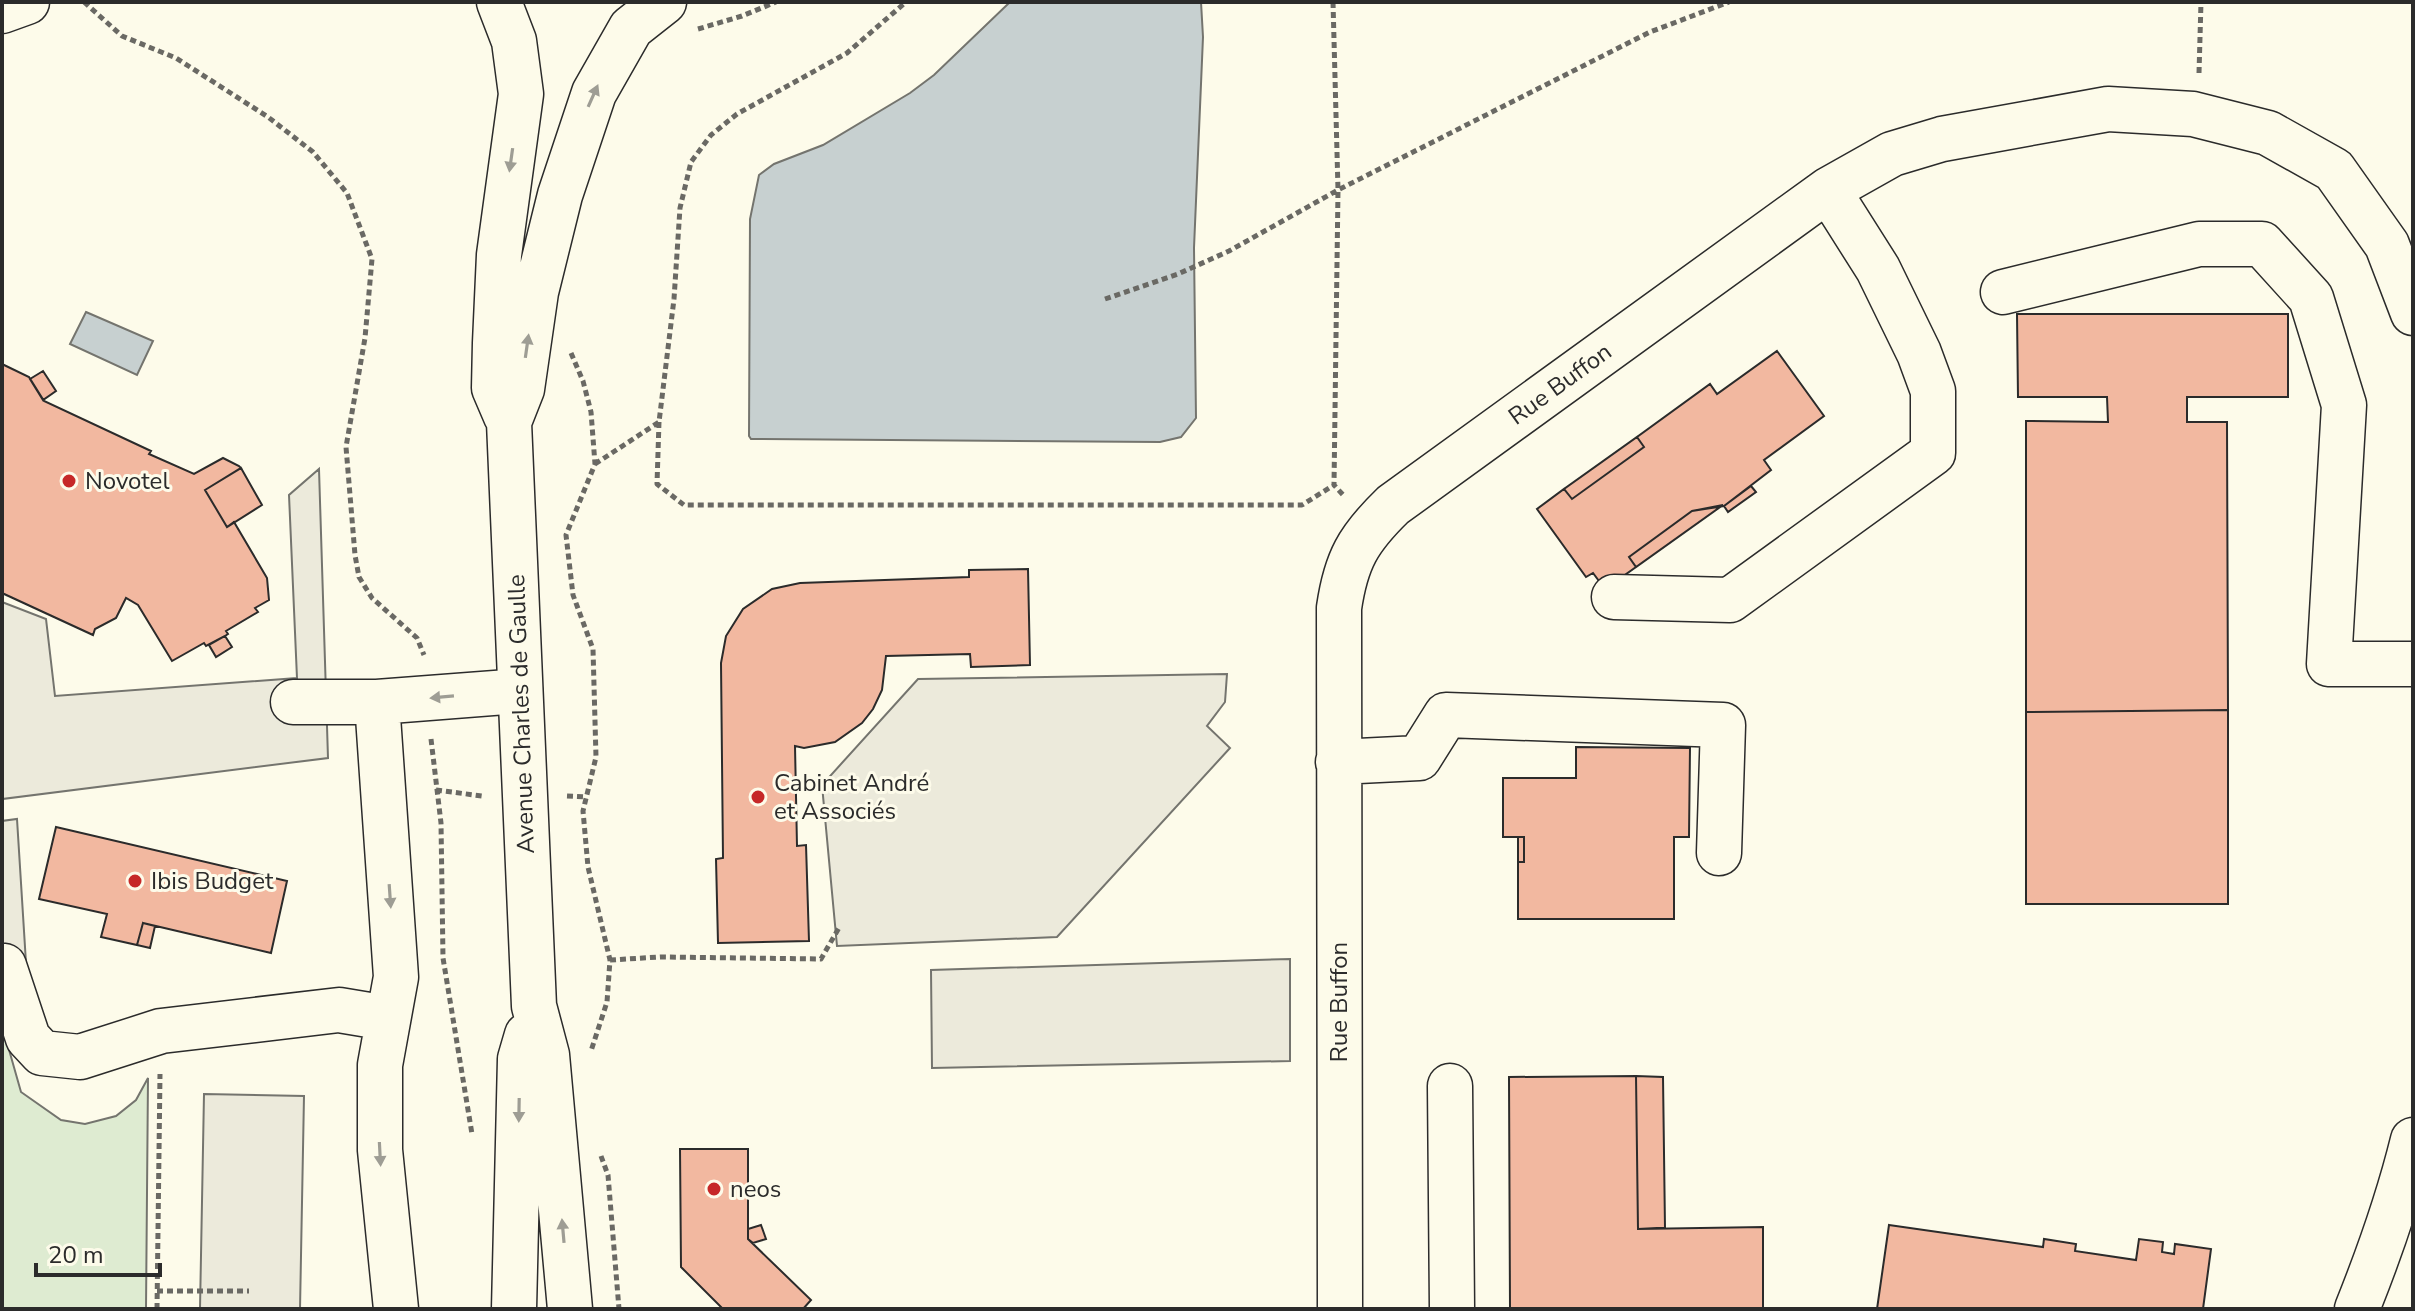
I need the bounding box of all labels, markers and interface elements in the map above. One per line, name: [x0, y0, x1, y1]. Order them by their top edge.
one-way arrow: [587, 84, 600, 107]
one-way arrow: [505, 148, 518, 173]
one-way arrow: [521, 334, 534, 359]
street label: Rue Buffon: [1502, 336, 1618, 432]
place label: Novotel: [85, 465, 170, 497]
marker: Novotel: [60, 472, 78, 490]
street label: Avenue Charles de Gaulle: [500, 574, 542, 854]
one-way arrow: [429, 691, 454, 704]
place label: Cabinet André et Associés: [774, 767, 929, 827]
marker: Cabinet André et Associés: [749, 788, 767, 806]
place label: Ibis Budget: [151, 865, 274, 897]
marker: Ibis Budget: [126, 872, 144, 890]
one-way arrow: [384, 884, 397, 909]
street label: Rue Buffon: [1323, 942, 1355, 1062]
one-way arrow: [513, 1098, 526, 1123]
one-way arrow: [374, 1142, 387, 1167]
place label: neos: [730, 1173, 781, 1205]
marker: neos: [705, 1180, 723, 1198]
one-way arrow: [556, 1218, 569, 1243]
scale bar: [36, 1227, 160, 1277]
text: 20 m: [48, 1239, 104, 1271]

